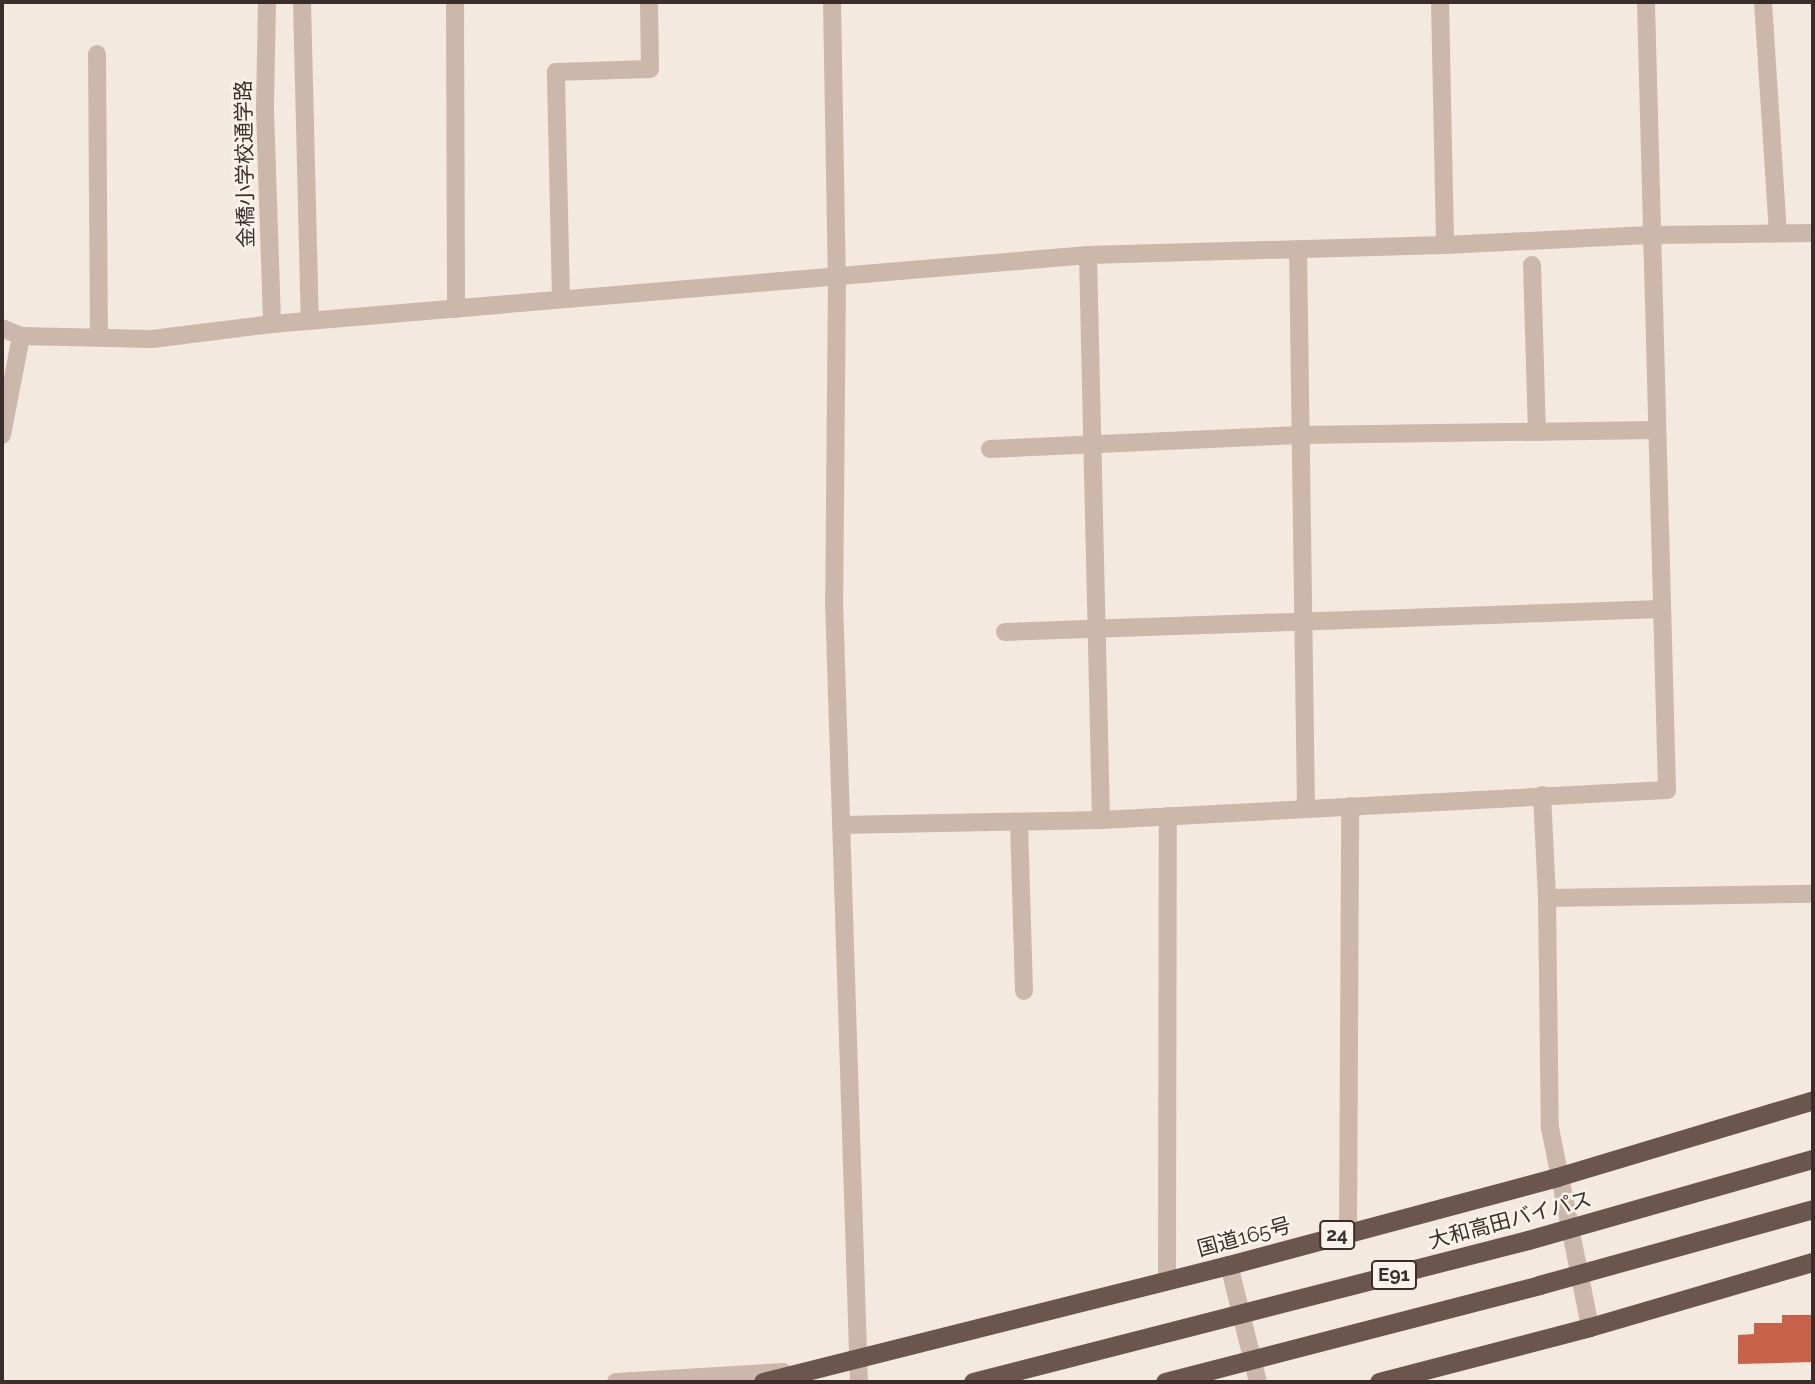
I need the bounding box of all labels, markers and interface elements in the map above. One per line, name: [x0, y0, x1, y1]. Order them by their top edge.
street label: 金橋小学校通学路: [231, 80, 259, 248]
street label: 大和高田バイパス: [1426, 1186, 1594, 1254]
street label: 国道165号: [1194, 1212, 1294, 1262]
road number: 24: [1318, 1219, 1356, 1250]
road number: E91: [1370, 1260, 1418, 1290]

